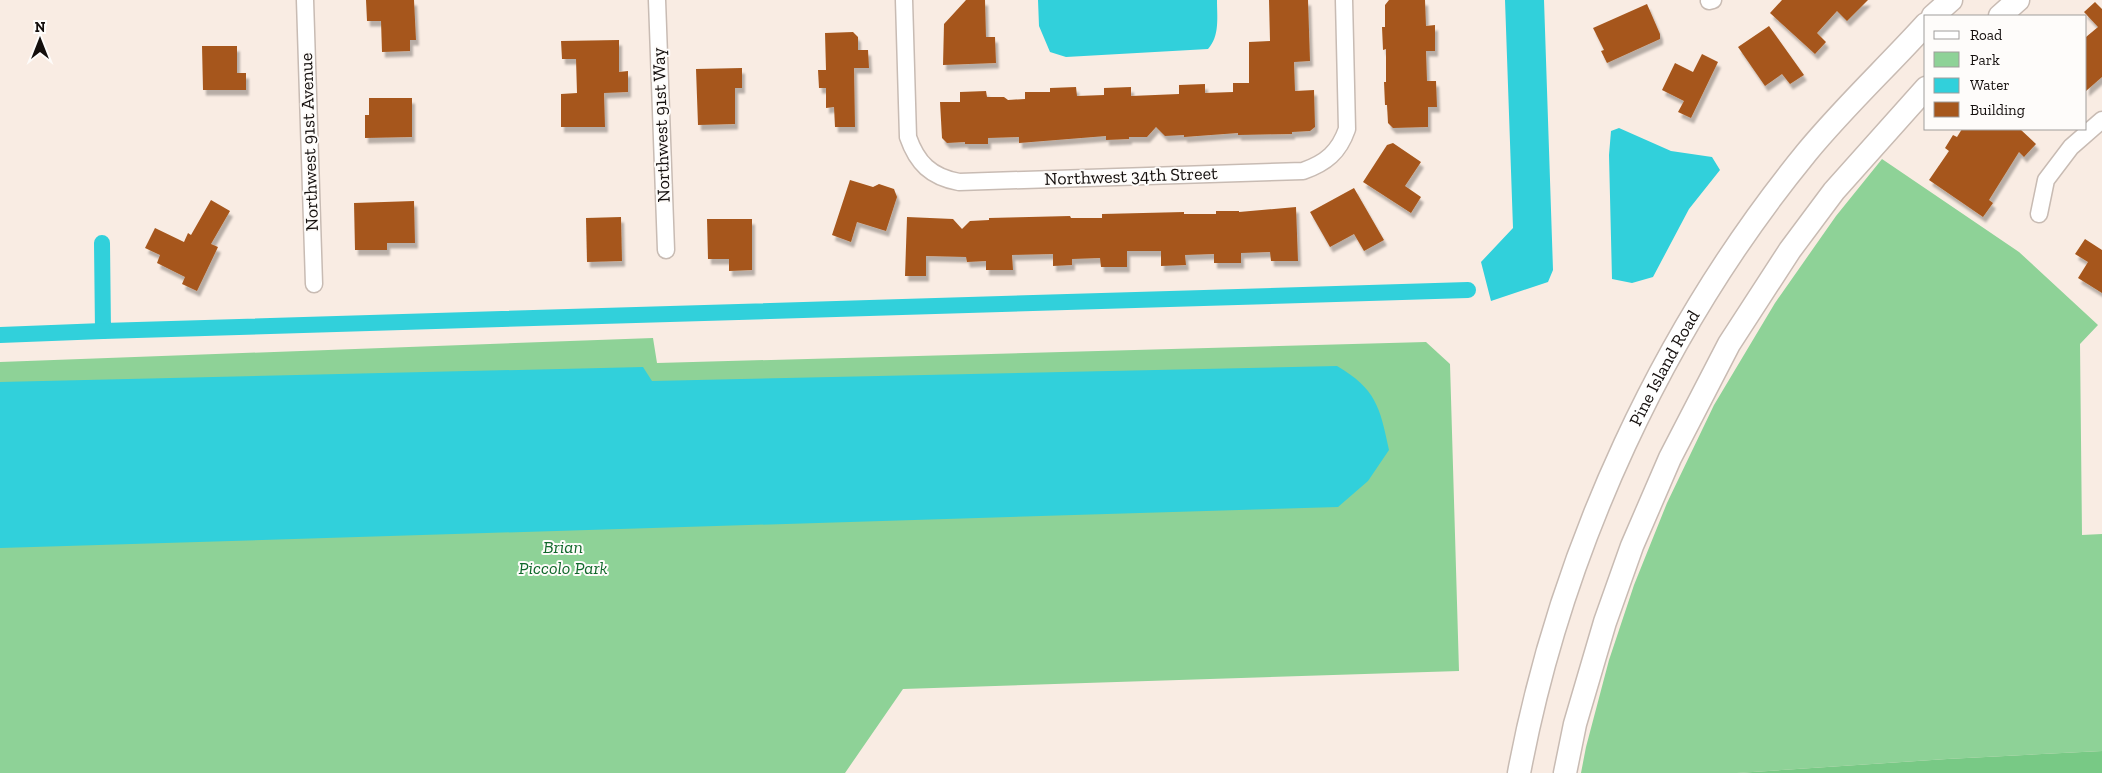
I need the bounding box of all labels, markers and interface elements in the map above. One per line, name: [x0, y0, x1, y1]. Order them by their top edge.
north arrow: [15, 15, 65, 65]
legend: [1924, 15, 2087, 130]
text: N: [35, 19, 46, 36]
text: Road: [1970, 26, 2003, 44]
street label: Northwest 91st Way: [647, 46, 675, 203]
text: Park: [1970, 51, 2000, 69]
street label: Northwest 91st Avenue: [295, 52, 323, 232]
text: Water: [1970, 76, 2010, 94]
text: Building: [1970, 101, 2025, 119]
street label: Northwest 34th Street: [1044, 162, 1218, 190]
street label: Pine Island Road: [1624, 306, 1704, 430]
park label: Brian Piccolo Park: [518, 536, 608, 579]

